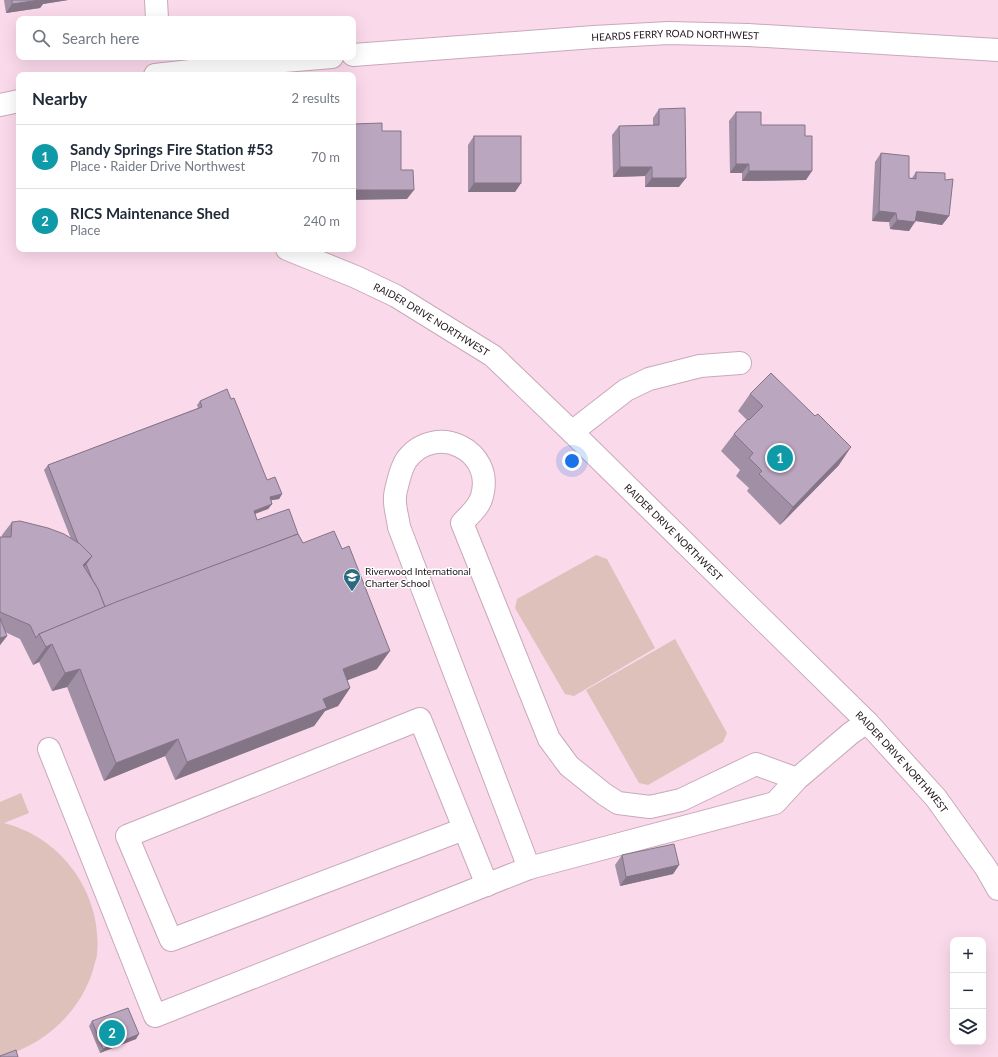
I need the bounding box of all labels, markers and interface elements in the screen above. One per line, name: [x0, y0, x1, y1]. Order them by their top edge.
search box: [16, 16, 356, 60]
icon: search: [30, 27, 52, 49]
street label: HEARDS FERRY ROAD NORTHWEST: [591, 27, 760, 43]
text: Search here: [62, 29, 139, 47]
text: Nearby: [32, 88, 87, 109]
text: 2 results: [292, 90, 340, 106]
text: Sandy Springs Fire Station #53: [70, 140, 273, 158]
text: 1: [41, 149, 49, 165]
text: 70 m: [311, 149, 340, 165]
text: Place · Raider Drive Northwest: [70, 158, 245, 174]
text: RICS Maintenance Shed: [70, 204, 230, 222]
text: 2: [41, 213, 49, 229]
text: 240 m: [303, 213, 340, 229]
text: Place: [70, 222, 100, 238]
street label: RAIDER DRIVE NORTHWEST: [372, 280, 492, 358]
pin: 1: [767, 443, 793, 473]
your location: [562, 451, 582, 471]
street label: RAIDER DRIVE NORTHWEST: [622, 481, 725, 583]
place label: Riverwood International Charter School: [365, 565, 471, 589]
school or university icon: Riverwood International Charter School: [342, 567, 362, 592]
street label: RAIDER DRIVE NORTHWEST: [853, 708, 951, 815]
map controls: [950, 937, 986, 1045]
button: +: [950, 937, 986, 973]
button: −: [950, 973, 986, 1009]
button: layers: [950, 1009, 986, 1045]
pin: 2: [99, 1018, 125, 1048]

